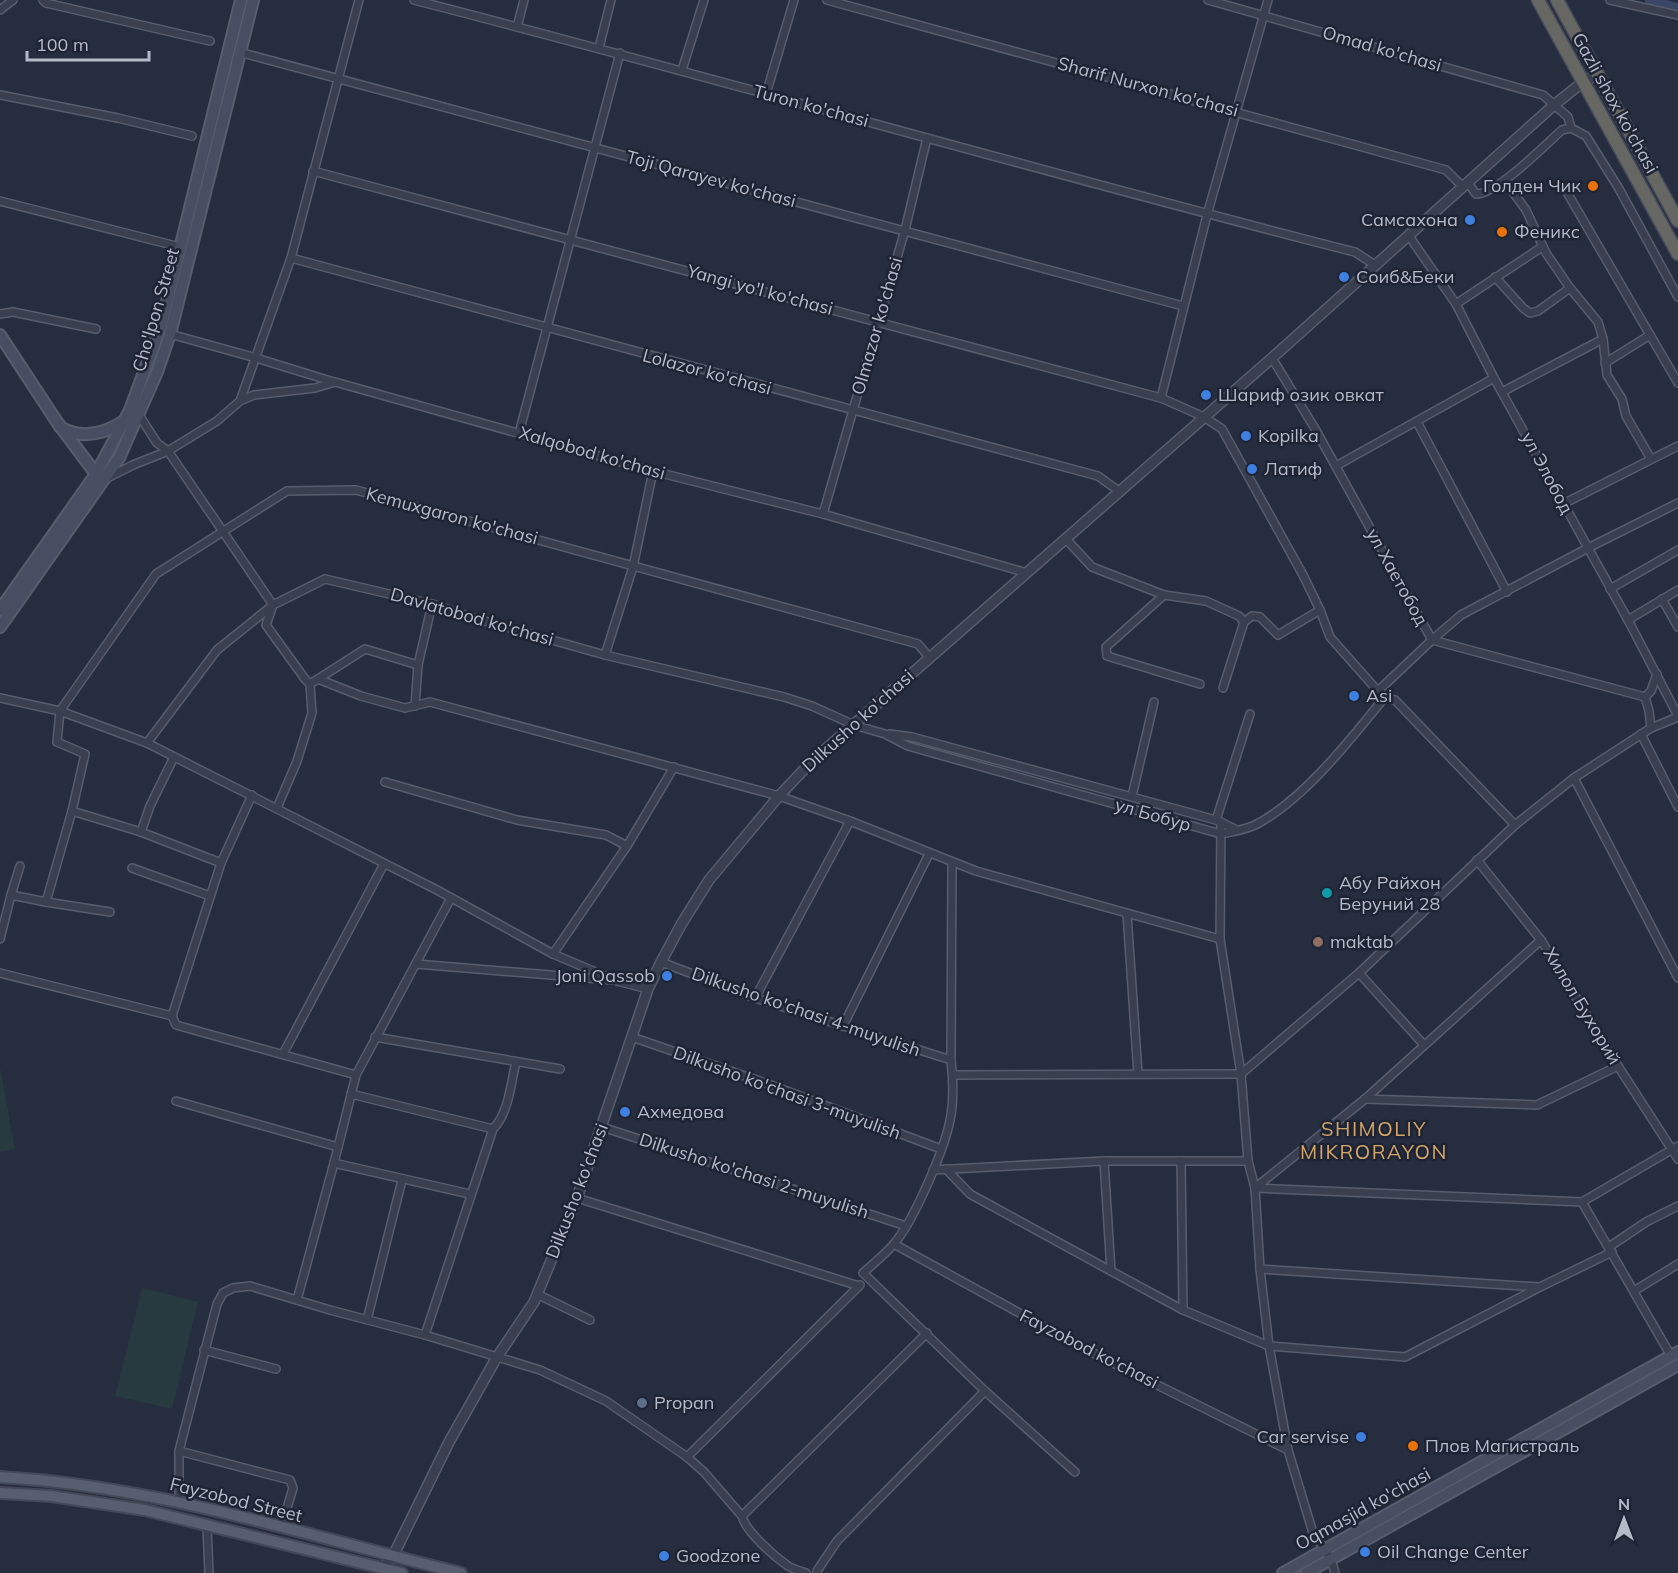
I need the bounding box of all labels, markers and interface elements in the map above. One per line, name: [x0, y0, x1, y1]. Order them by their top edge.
street label: Omad ko'chasi: [1320, 21, 1444, 76]
scale bar: [27, 24, 148, 62]
street label: Gazli shox ko'chasi: [1567, 28, 1664, 177]
text: 100 m: [36, 33, 89, 56]
street label: Sharif Nurxon ko'chasi: [1055, 51, 1241, 122]
street label: Turon ko'chasi: [751, 79, 871, 132]
street label: Toji Qarayev ko'chasi: [624, 145, 799, 212]
place label: Голден Чик: [1483, 174, 1581, 197]
marker: Голден Чик: [1586, 179, 1600, 193]
place label: Самсахона: [1361, 208, 1458, 231]
marker: Самсахона: [1463, 213, 1477, 227]
place label: Феникс: [1514, 220, 1580, 243]
marker: Феникс: [1495, 225, 1509, 239]
street label: Cho'lpon Street: [127, 245, 184, 374]
street label: Olmazor ko'chasi: [846, 254, 907, 397]
street label: Yangi yo'l ko'chasi: [684, 259, 836, 320]
place label: Соиб&Беки: [1356, 265, 1454, 288]
marker: Соиб&Беки: [1337, 270, 1351, 284]
street label: Lolazor ko'chasi: [640, 343, 774, 400]
place label: Шариф озик овкат: [1218, 383, 1384, 406]
marker: Шариф озик овкат: [1199, 388, 1213, 402]
street label: Xalqobod ko'chasi: [516, 421, 668, 484]
place label: Kopilka: [1258, 424, 1319, 447]
street label: ул Элобод: [1516, 428, 1579, 518]
marker: Kopilka: [1239, 429, 1253, 443]
place label: Латиф: [1264, 457, 1322, 480]
marker: Латиф: [1245, 462, 1259, 476]
street label: Kemuxgaron ko'chasi: [364, 482, 541, 550]
street label: ул Хаетобод: [1361, 524, 1434, 629]
street label: Davlatobod ko'chasi: [388, 582, 556, 651]
street label: Dilkusho ko'chasi: [797, 664, 918, 777]
place label: Asi: [1366, 684, 1392, 707]
marker: Asi: [1347, 689, 1361, 703]
street label: ул Бобур: [1112, 793, 1194, 836]
place label: Абу Райхон Беруний 28: [1339, 871, 1441, 915]
marker: Абу Райхон Беруний 28: [1320, 886, 1334, 900]
place label: maktab: [1330, 930, 1394, 953]
marker: maktab: [1311, 935, 1325, 949]
street label: Хилол Бухорий: [1538, 943, 1626, 1069]
street label: Dilkusho ko'chasi 4-muyulish: [689, 962, 924, 1062]
place label: Joni Qassob: [556, 964, 655, 987]
marker: Joni Qassob: [660, 969, 674, 983]
street label: Dilkusho ko'chasi 3-muyulish: [670, 1041, 904, 1144]
place label: Ахмедова: [637, 1100, 724, 1123]
marker: Ахмедова: [618, 1105, 632, 1119]
district label: SHIMOLIY MIKRORAYON: [1300, 1116, 1448, 1164]
street label: Dilkusho ko'chasi: [540, 1120, 613, 1262]
street label: Dilkusho ko'chasi 2-muyulish: [636, 1127, 872, 1224]
street label: Fayzobod ko'chasi: [1016, 1304, 1162, 1393]
place label: Propan: [654, 1391, 714, 1414]
marker: Propan: [635, 1396, 649, 1410]
place label: Car servise: [1257, 1425, 1349, 1448]
marker: Car servise: [1354, 1430, 1368, 1444]
place label: Плов Магистраль: [1425, 1434, 1579, 1457]
marker: Плов Магистраль: [1406, 1439, 1420, 1453]
street label: Oqmasjid ko'chasi: [1291, 1462, 1434, 1555]
street label: Fayzobod Street: [168, 1472, 305, 1527]
north arrow: [1594, 1489, 1654, 1549]
text: N: [1618, 1494, 1630, 1514]
place label: Oil Change Center: [1377, 1540, 1529, 1563]
place label: Goodzone: [676, 1544, 760, 1567]
marker: Oil Change Center: [1358, 1545, 1372, 1559]
marker: Goodzone: [657, 1549, 671, 1563]

